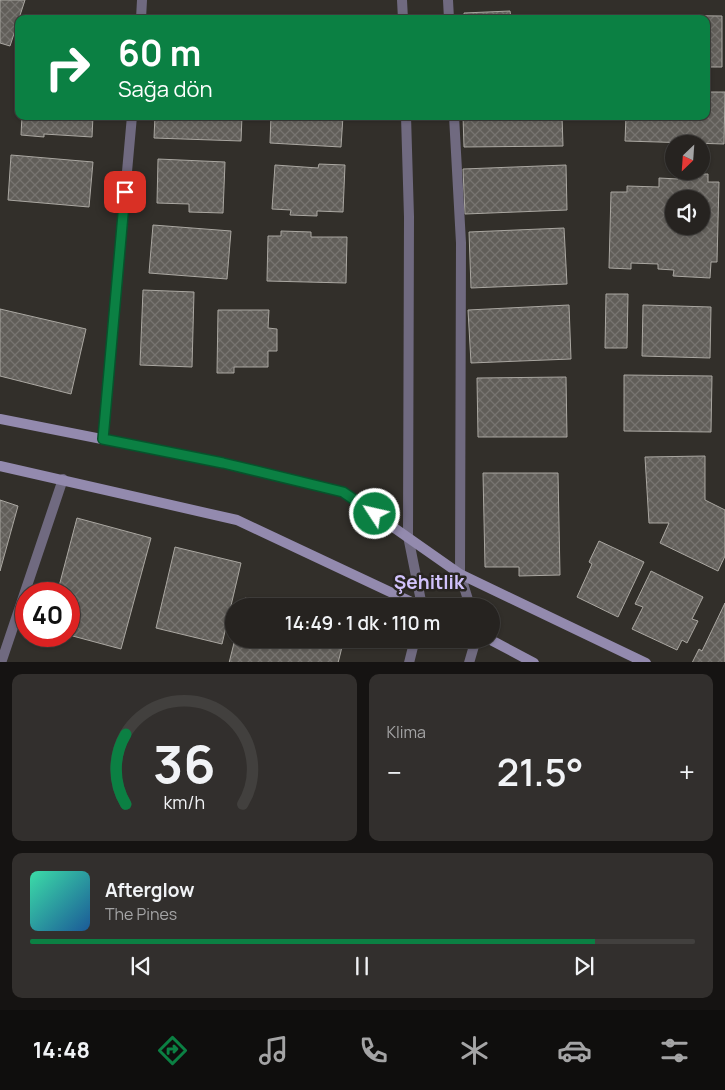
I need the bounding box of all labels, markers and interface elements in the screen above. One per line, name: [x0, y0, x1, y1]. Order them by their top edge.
text: 60 m: [118, 29, 201, 77]
icon: right: [35, 35, 100, 100]
text: Sağa dön: [118, 74, 213, 104]
north arrow: [665, 135, 710, 180]
map controls: [665, 135, 710, 235]
pin: [104, 171, 146, 213]
icon: arrive: [111, 178, 139, 206]
button: sound: [665, 190, 710, 235]
position arrow: [348, 487, 400, 539]
district label: Şehitlik: [394, 569, 465, 595]
speed limit sign: 40: [15, 582, 80, 647]
text: 14:49 · 1 dk · 110 m: [285, 610, 440, 636]
text: Klima: [387, 721, 426, 743]
text: 36: [153, 728, 216, 799]
text: 21.5°: [497, 745, 584, 797]
text: −: [387, 753, 402, 791]
text: +: [679, 753, 695, 791]
text: km/h: [163, 790, 205, 814]
text: Afterglow: [105, 877, 194, 903]
text: The Pines: [105, 903, 177, 925]
icon: previous: [127, 952, 155, 980]
icon: pause: [348, 952, 376, 980]
icon: next: [570, 952, 598, 980]
icon: directions: [155, 1033, 190, 1068]
icon: music: [256, 1033, 291, 1068]
icon: phone: [356, 1033, 391, 1068]
icon: climate: [457, 1033, 492, 1068]
icon: car: [557, 1033, 592, 1068]
icon: filters: [657, 1033, 692, 1068]
text: 14:48: [33, 1035, 90, 1065]

